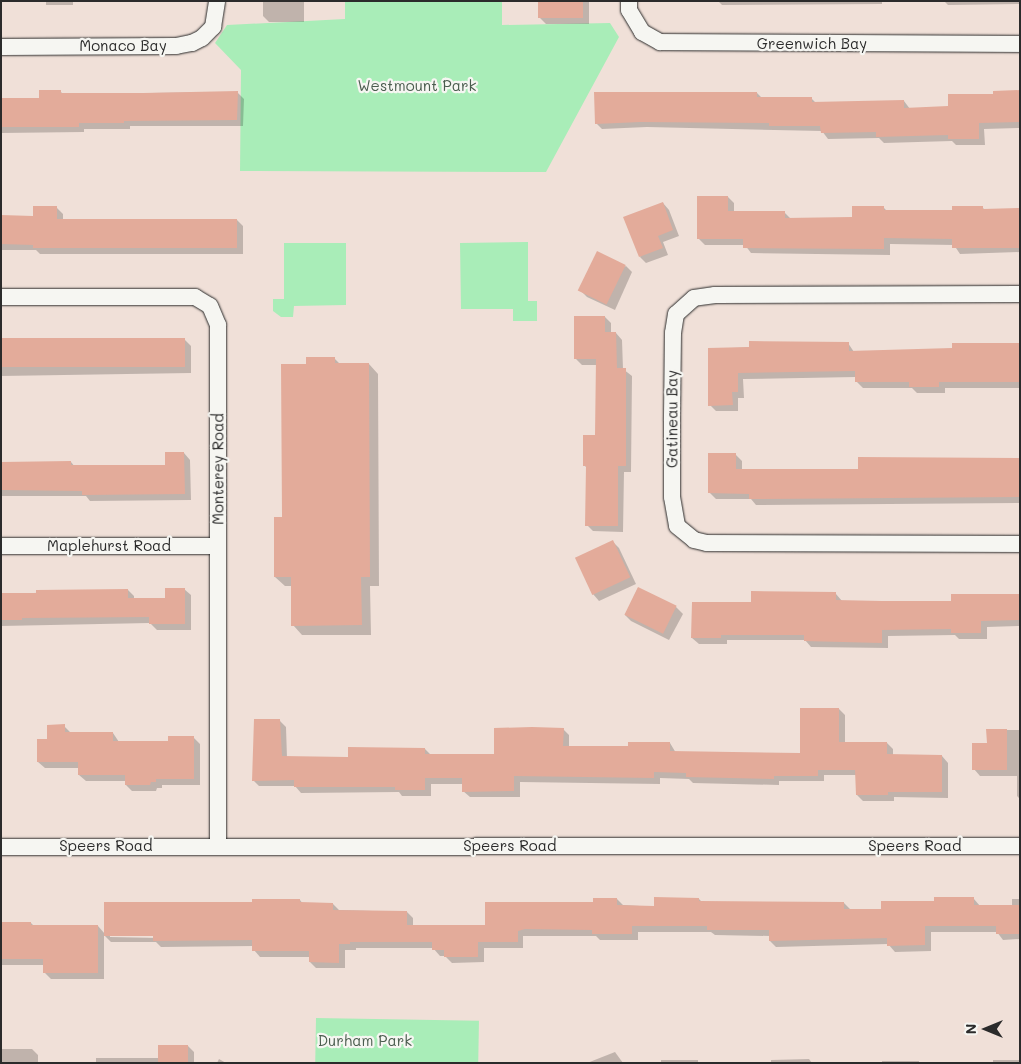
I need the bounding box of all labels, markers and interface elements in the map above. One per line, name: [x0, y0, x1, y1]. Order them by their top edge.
street label: Greenwich Bay: [757, 35, 867, 53]
street label: Monaco Bay: [79, 37, 167, 55]
park label: Westmount Park: [357, 77, 477, 95]
street label: Gatineau Bay: [663, 370, 681, 468]
street label: Monterey Road: [209, 413, 227, 525]
street label: Maplehurst Road: [47, 537, 171, 555]
street label: Speers Road: [59, 837, 153, 855]
street label: Speers Road: [463, 837, 557, 855]
street label: Speers Road: [868, 837, 962, 855]
north arrow: [961, 1004, 1011, 1054]
text: N: [961, 1024, 980, 1034]
park label: Durham Park: [318, 1032, 412, 1050]

